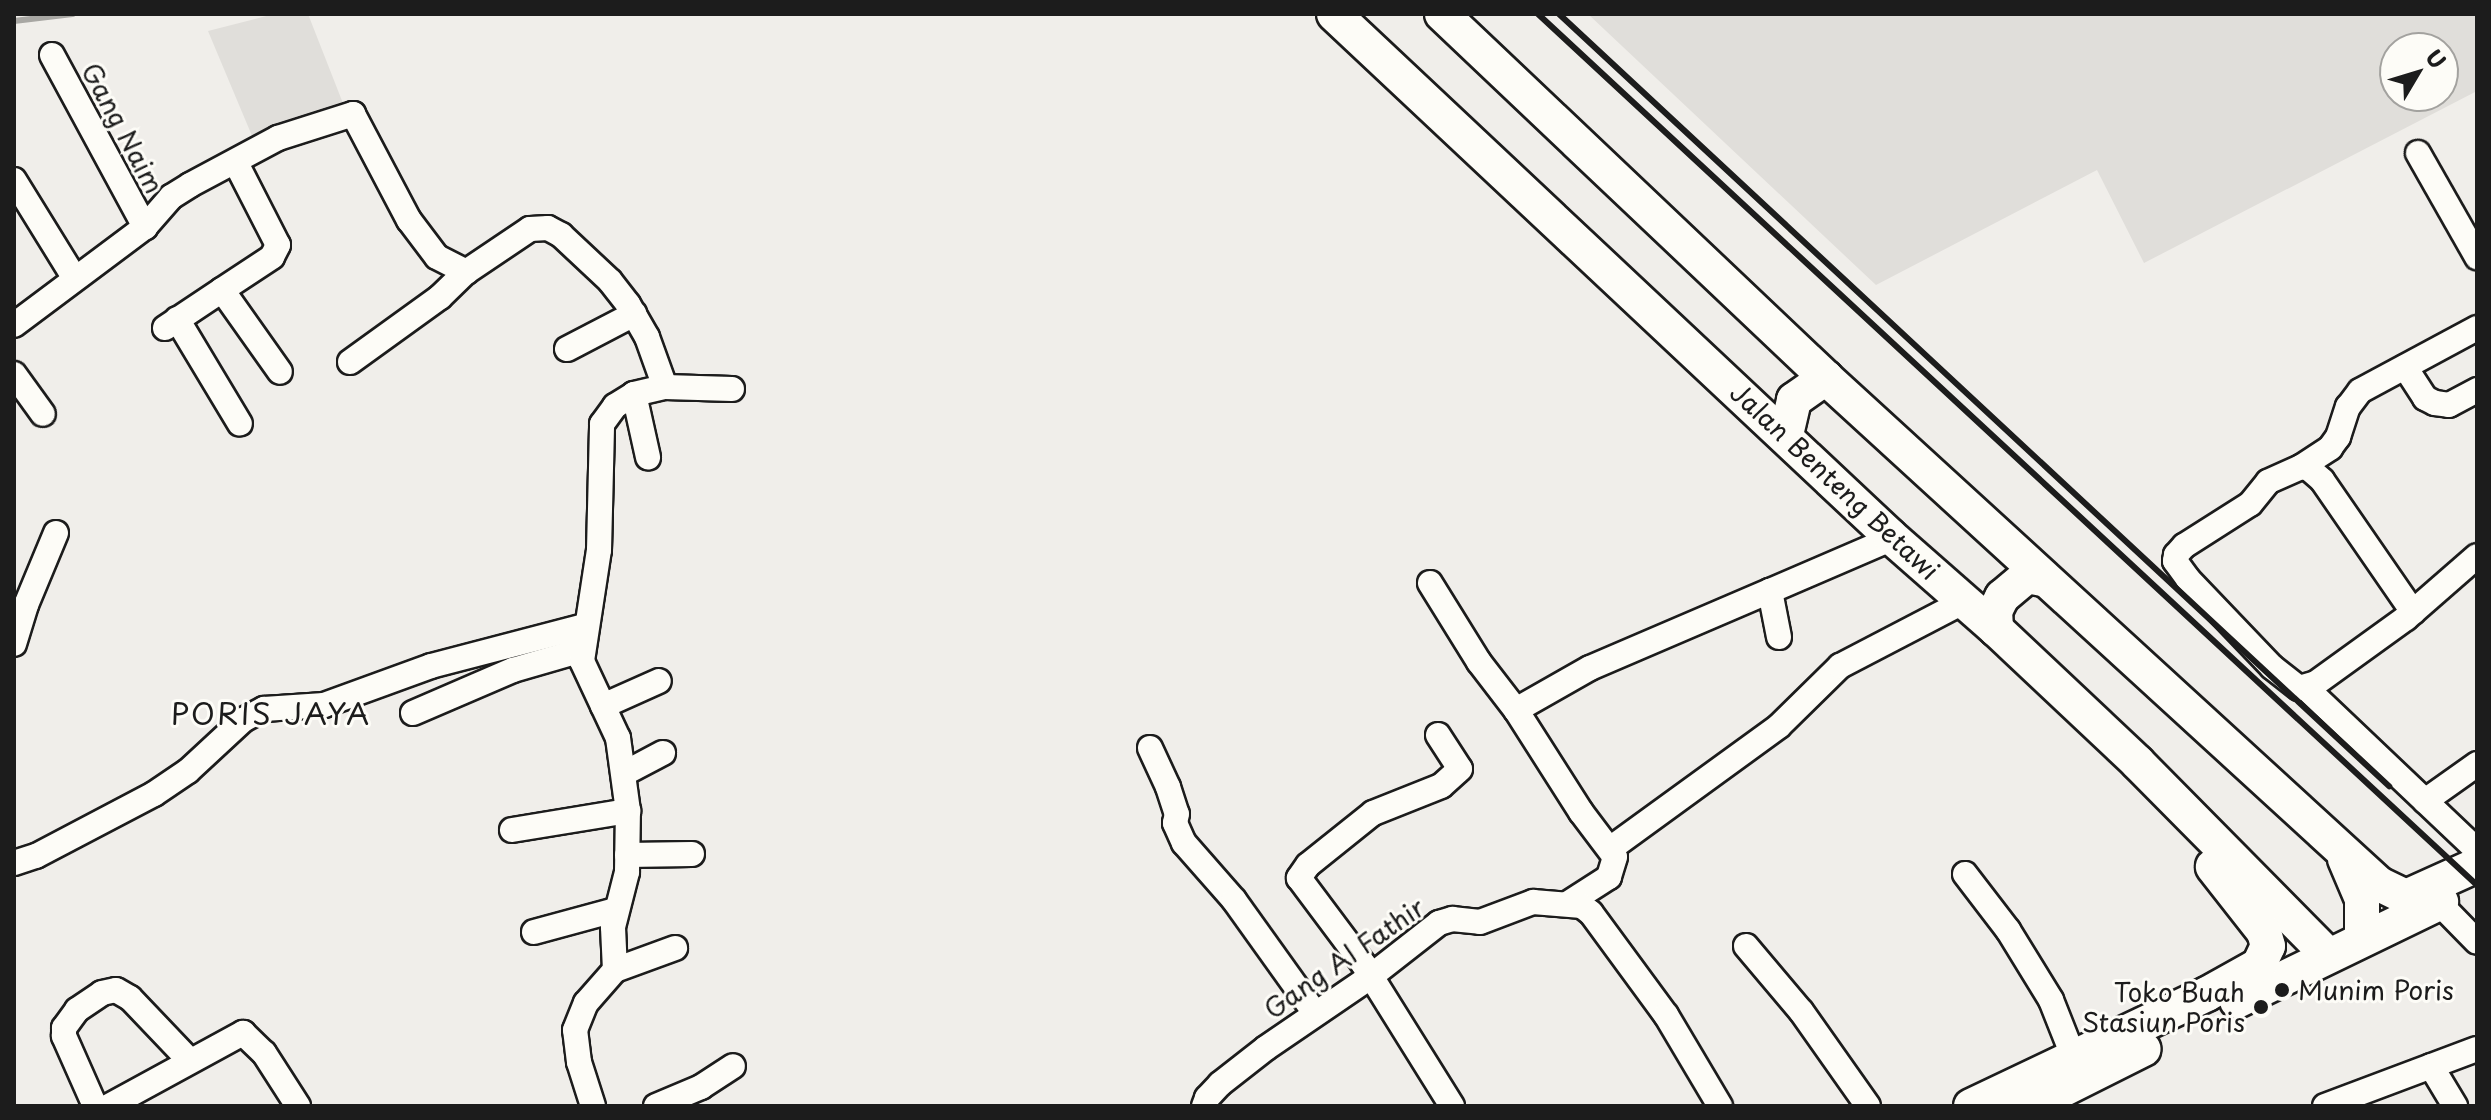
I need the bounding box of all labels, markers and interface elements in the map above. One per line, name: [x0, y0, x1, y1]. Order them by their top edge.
north arrow: [2379, 32, 2459, 112]
text: U: [2419, 41, 2455, 75]
street label: Gang Naim: [76, 57, 170, 199]
street label: Jalan Benteng Betawi: [1724, 376, 1946, 586]
district label: PORIS JAYA: [172, 695, 370, 731]
street label: Gang Al Fathir: [1259, 892, 1429, 1024]
place label: Munim Poris: [2298, 974, 2454, 1006]
place label: Toko Buah Stasiun Poris: [2082, 976, 2245, 1038]
marker: Munim Poris: [2273, 981, 2291, 999]
marker: Toko Buah Stasiun Poris: [2252, 998, 2270, 1016]

